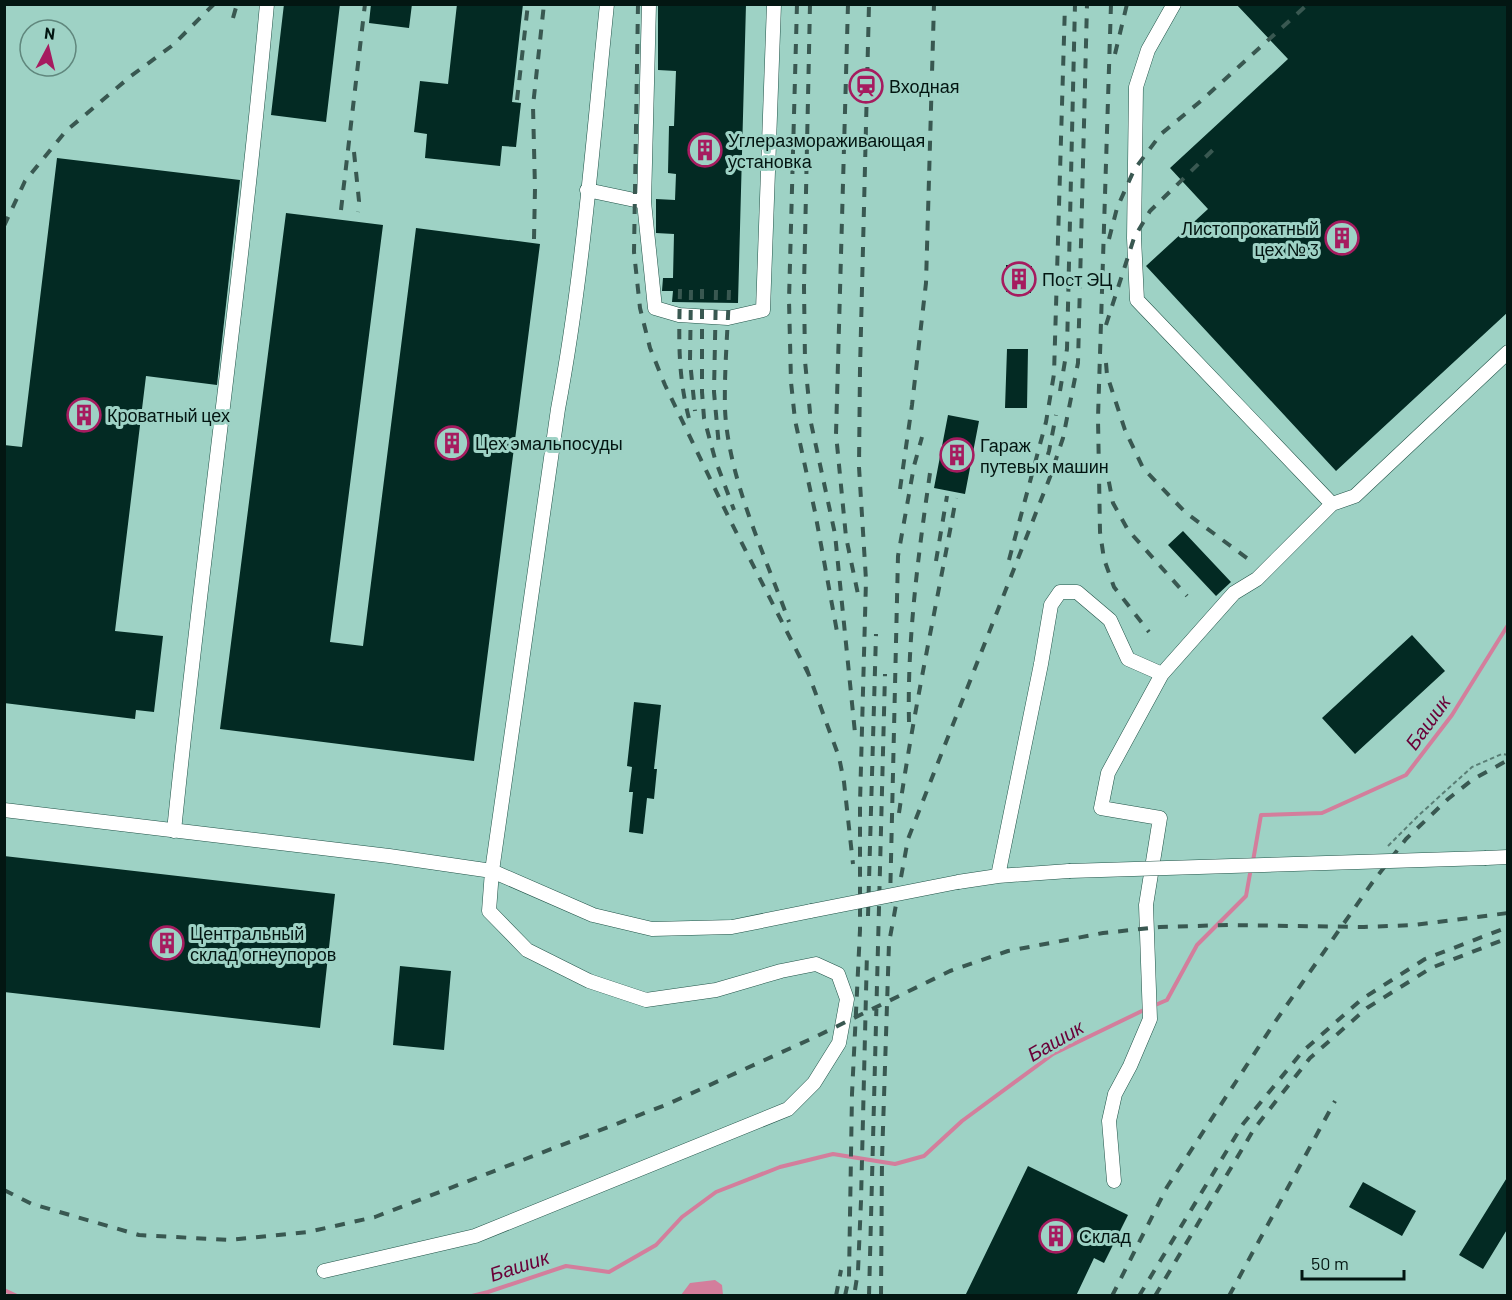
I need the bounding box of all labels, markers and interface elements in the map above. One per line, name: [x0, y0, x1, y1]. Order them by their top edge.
north arrow: [18, 18, 78, 78]
text: N: [43, 23, 56, 43]
station icon: Входная: [848, 68, 884, 104]
place label: Входная: [889, 75, 959, 97]
place label: Углеразмораживающая установка: [728, 129, 925, 172]
building icon: Углеразмораживающая установка: [687, 132, 723, 168]
place label: Листопрокатный цех № 3: [1181, 217, 1319, 260]
building icon: Листопрокатный цех № 3: [1324, 220, 1360, 256]
building icon: Поcт ЭЦ: [1001, 261, 1037, 297]
place label: Поcт ЭЦ: [1042, 268, 1112, 290]
building icon: Кроватный цех: [66, 397, 102, 433]
place label: Кроватный цех: [107, 404, 230, 426]
building icon: Цех эмальпосуды: [434, 425, 470, 461]
place label: Цех эмальпосуды: [475, 432, 623, 454]
place label: Гараж путевых машин: [980, 434, 1109, 477]
building icon: Гараж путевых машин: [939, 437, 975, 473]
water label: Башик: [1399, 689, 1456, 754]
place label: Центральный склад огнеупоров: [190, 922, 336, 965]
building icon: Центральный склад огнеупоров: [149, 925, 185, 961]
water label: Башик: [1022, 1014, 1089, 1066]
building icon: Склад: [1038, 1218, 1074, 1254]
place label: Склад: [1079, 1225, 1132, 1247]
scale bar: [1302, 1243, 1404, 1281]
water label: Башик: [486, 1244, 553, 1286]
text: 50 m: [1311, 1252, 1349, 1274]

